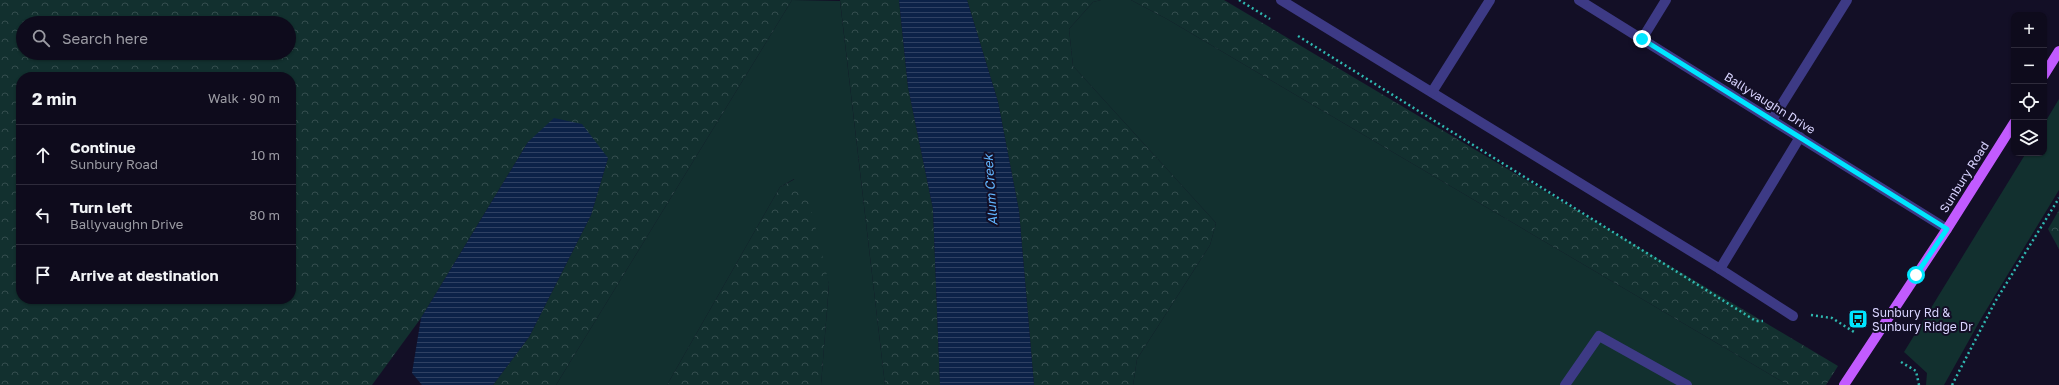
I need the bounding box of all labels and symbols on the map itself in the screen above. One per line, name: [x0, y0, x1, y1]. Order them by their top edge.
route end: [1633, 30, 1651, 48]
street label: Ballyvaughn Drive: [1722, 69, 1818, 137]
street label: Sunbury Road: [1936, 139, 1992, 215]
water label: Alum Creek: [979, 152, 1000, 226]
route start: [1907, 266, 1925, 284]
place label: Sunbury Rd & Sunbury Ridge Dr: [1872, 305, 1973, 334]
bus stop icon: Sunbury Rd & Sunbury Ridge Dr: [1847, 308, 1869, 330]

